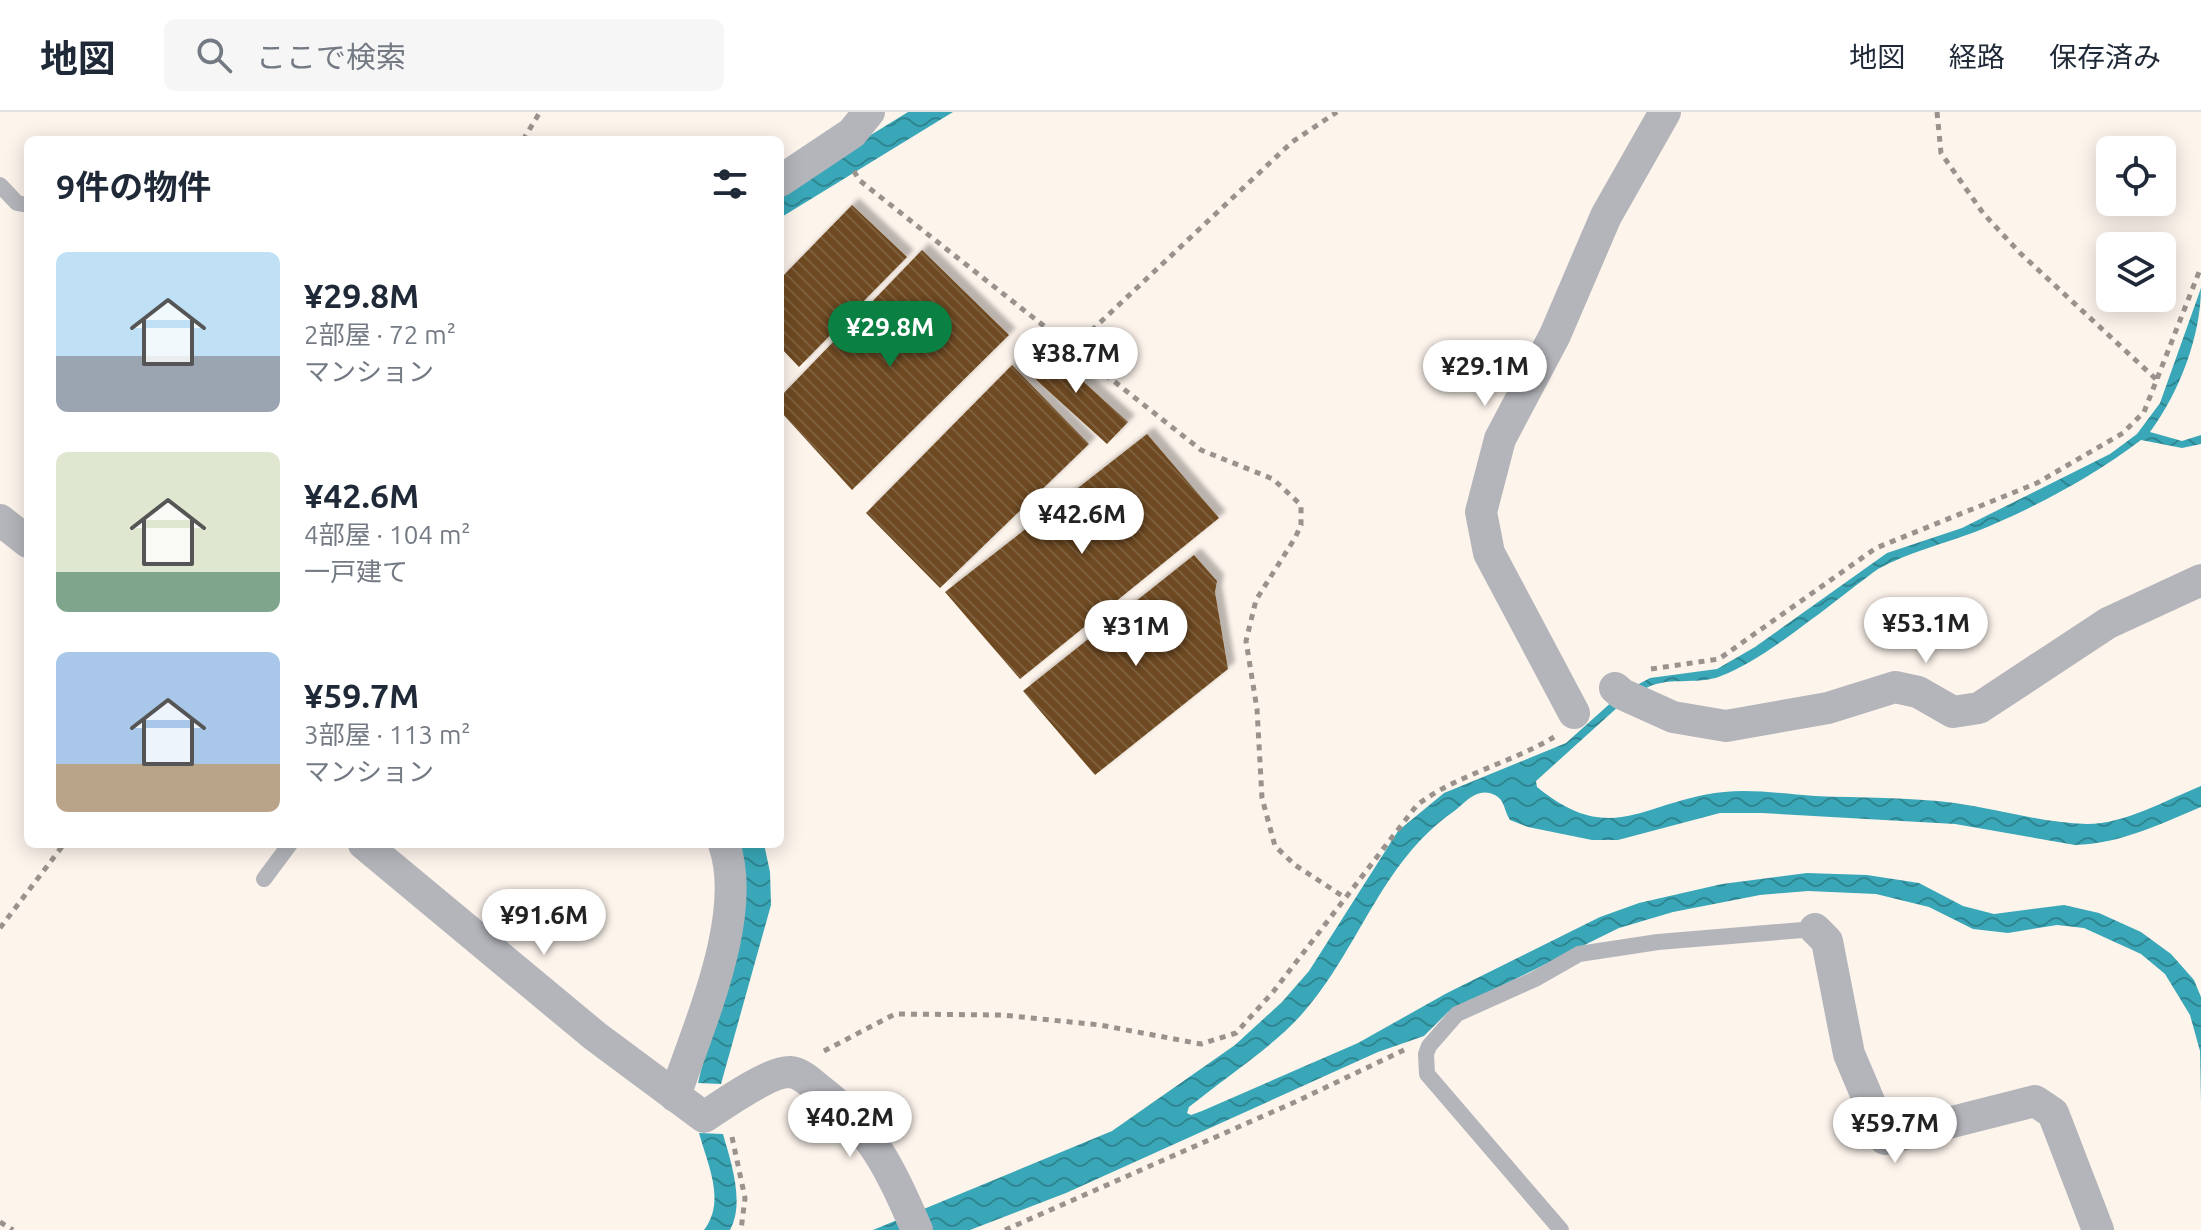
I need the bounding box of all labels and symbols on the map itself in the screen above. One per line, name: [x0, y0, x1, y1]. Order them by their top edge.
pin: ¥29.8M: [825, 301, 955, 369]
pin: ¥38.7M: [1011, 327, 1141, 395]
pin: ¥29.1M: [1420, 340, 1550, 408]
pin: ¥42.6M: [1017, 488, 1147, 556]
pin: ¥53.1M: [1861, 597, 1991, 665]
pin: ¥31M: [1089, 600, 1183, 668]
pin: ¥91.6M: [479, 889, 609, 957]
pin: ¥40.2M: [785, 1091, 915, 1159]
pin: ¥59.7M: [1830, 1097, 1960, 1165]

